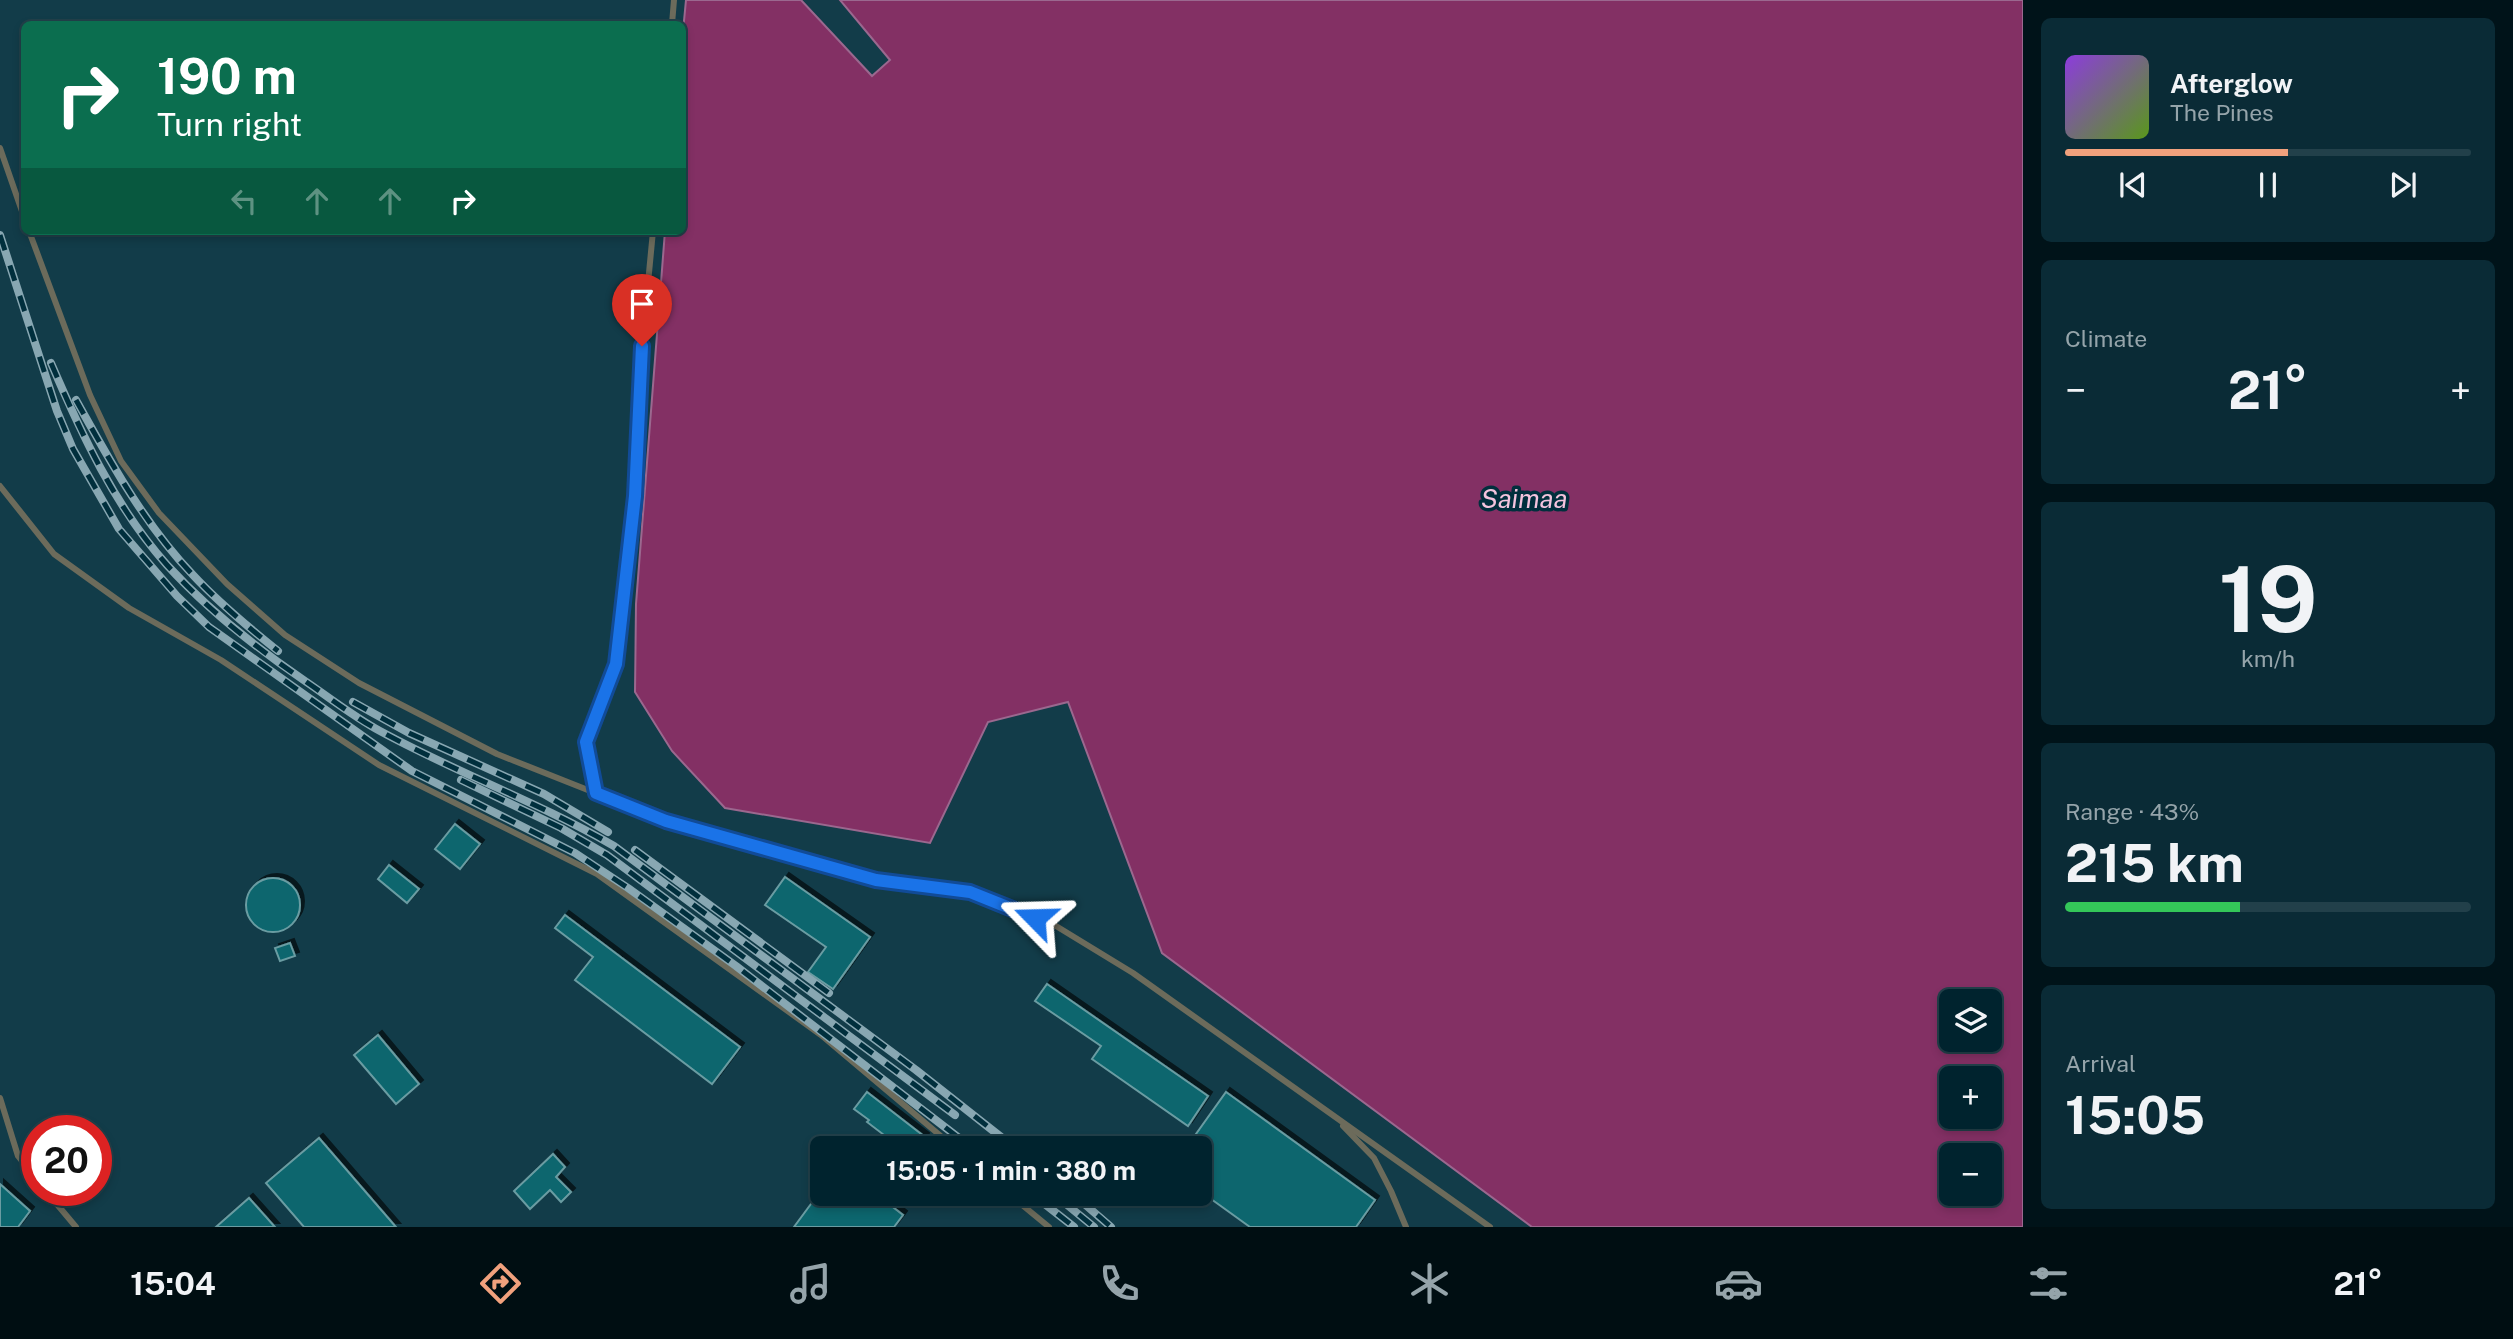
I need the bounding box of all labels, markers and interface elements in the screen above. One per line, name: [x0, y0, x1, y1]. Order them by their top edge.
text: 190 m: [157, 47, 297, 105]
icon: right: [42, 49, 133, 140]
text: Afterglow: [2170, 68, 2293, 99]
text: The Pines: [2170, 99, 2274, 126]
text: Turn right: [157, 106, 302, 143]
icon: previous: [2114, 166, 2152, 204]
icon: pause: [2249, 166, 2287, 204]
icon: next: [2384, 166, 2422, 204]
icon: left: [225, 182, 263, 220]
icon: ahead: [298, 182, 336, 220]
icon: ahead: [371, 182, 409, 220]
icon: right: [444, 182, 482, 220]
pin: [612, 274, 672, 346]
icon: arrive: [623, 285, 661, 323]
text: Climate: [2065, 325, 2147, 352]
text: 21°: [2228, 360, 2308, 421]
text: −: [2065, 368, 2086, 413]
text: +: [2450, 368, 2471, 413]
water label: Saimaa: [1481, 483, 1567, 514]
text: 19: [2219, 546, 2317, 652]
text: km/h: [2241, 645, 2295, 672]
text: Range · 43%: [2065, 798, 2199, 825]
text: 215 km: [2065, 833, 2244, 894]
position arrow: [998, 881, 1072, 955]
map controls: [1939, 989, 2002, 1206]
button: layers: [1939, 989, 2002, 1052]
text: Arrival: [2065, 1050, 2136, 1077]
button: +: [1939, 1066, 2002, 1129]
text: 15:05: [2065, 1085, 2205, 1146]
speed limit sign: 20: [21, 1115, 112, 1206]
button: −: [1939, 1143, 2002, 1206]
text: 15:05 · 1 min · 380 m: [886, 1155, 1136, 1186]
icon: directions: [476, 1259, 525, 1308]
icon: music: [786, 1259, 835, 1308]
icon: phone: [1095, 1259, 1144, 1308]
icon: climate: [1405, 1259, 1454, 1308]
icon: car: [1714, 1259, 1763, 1308]
icon: filters: [2024, 1259, 2073, 1308]
text: 15:04: [130, 1265, 216, 1302]
text: 21°: [2334, 1265, 2383, 1302]

